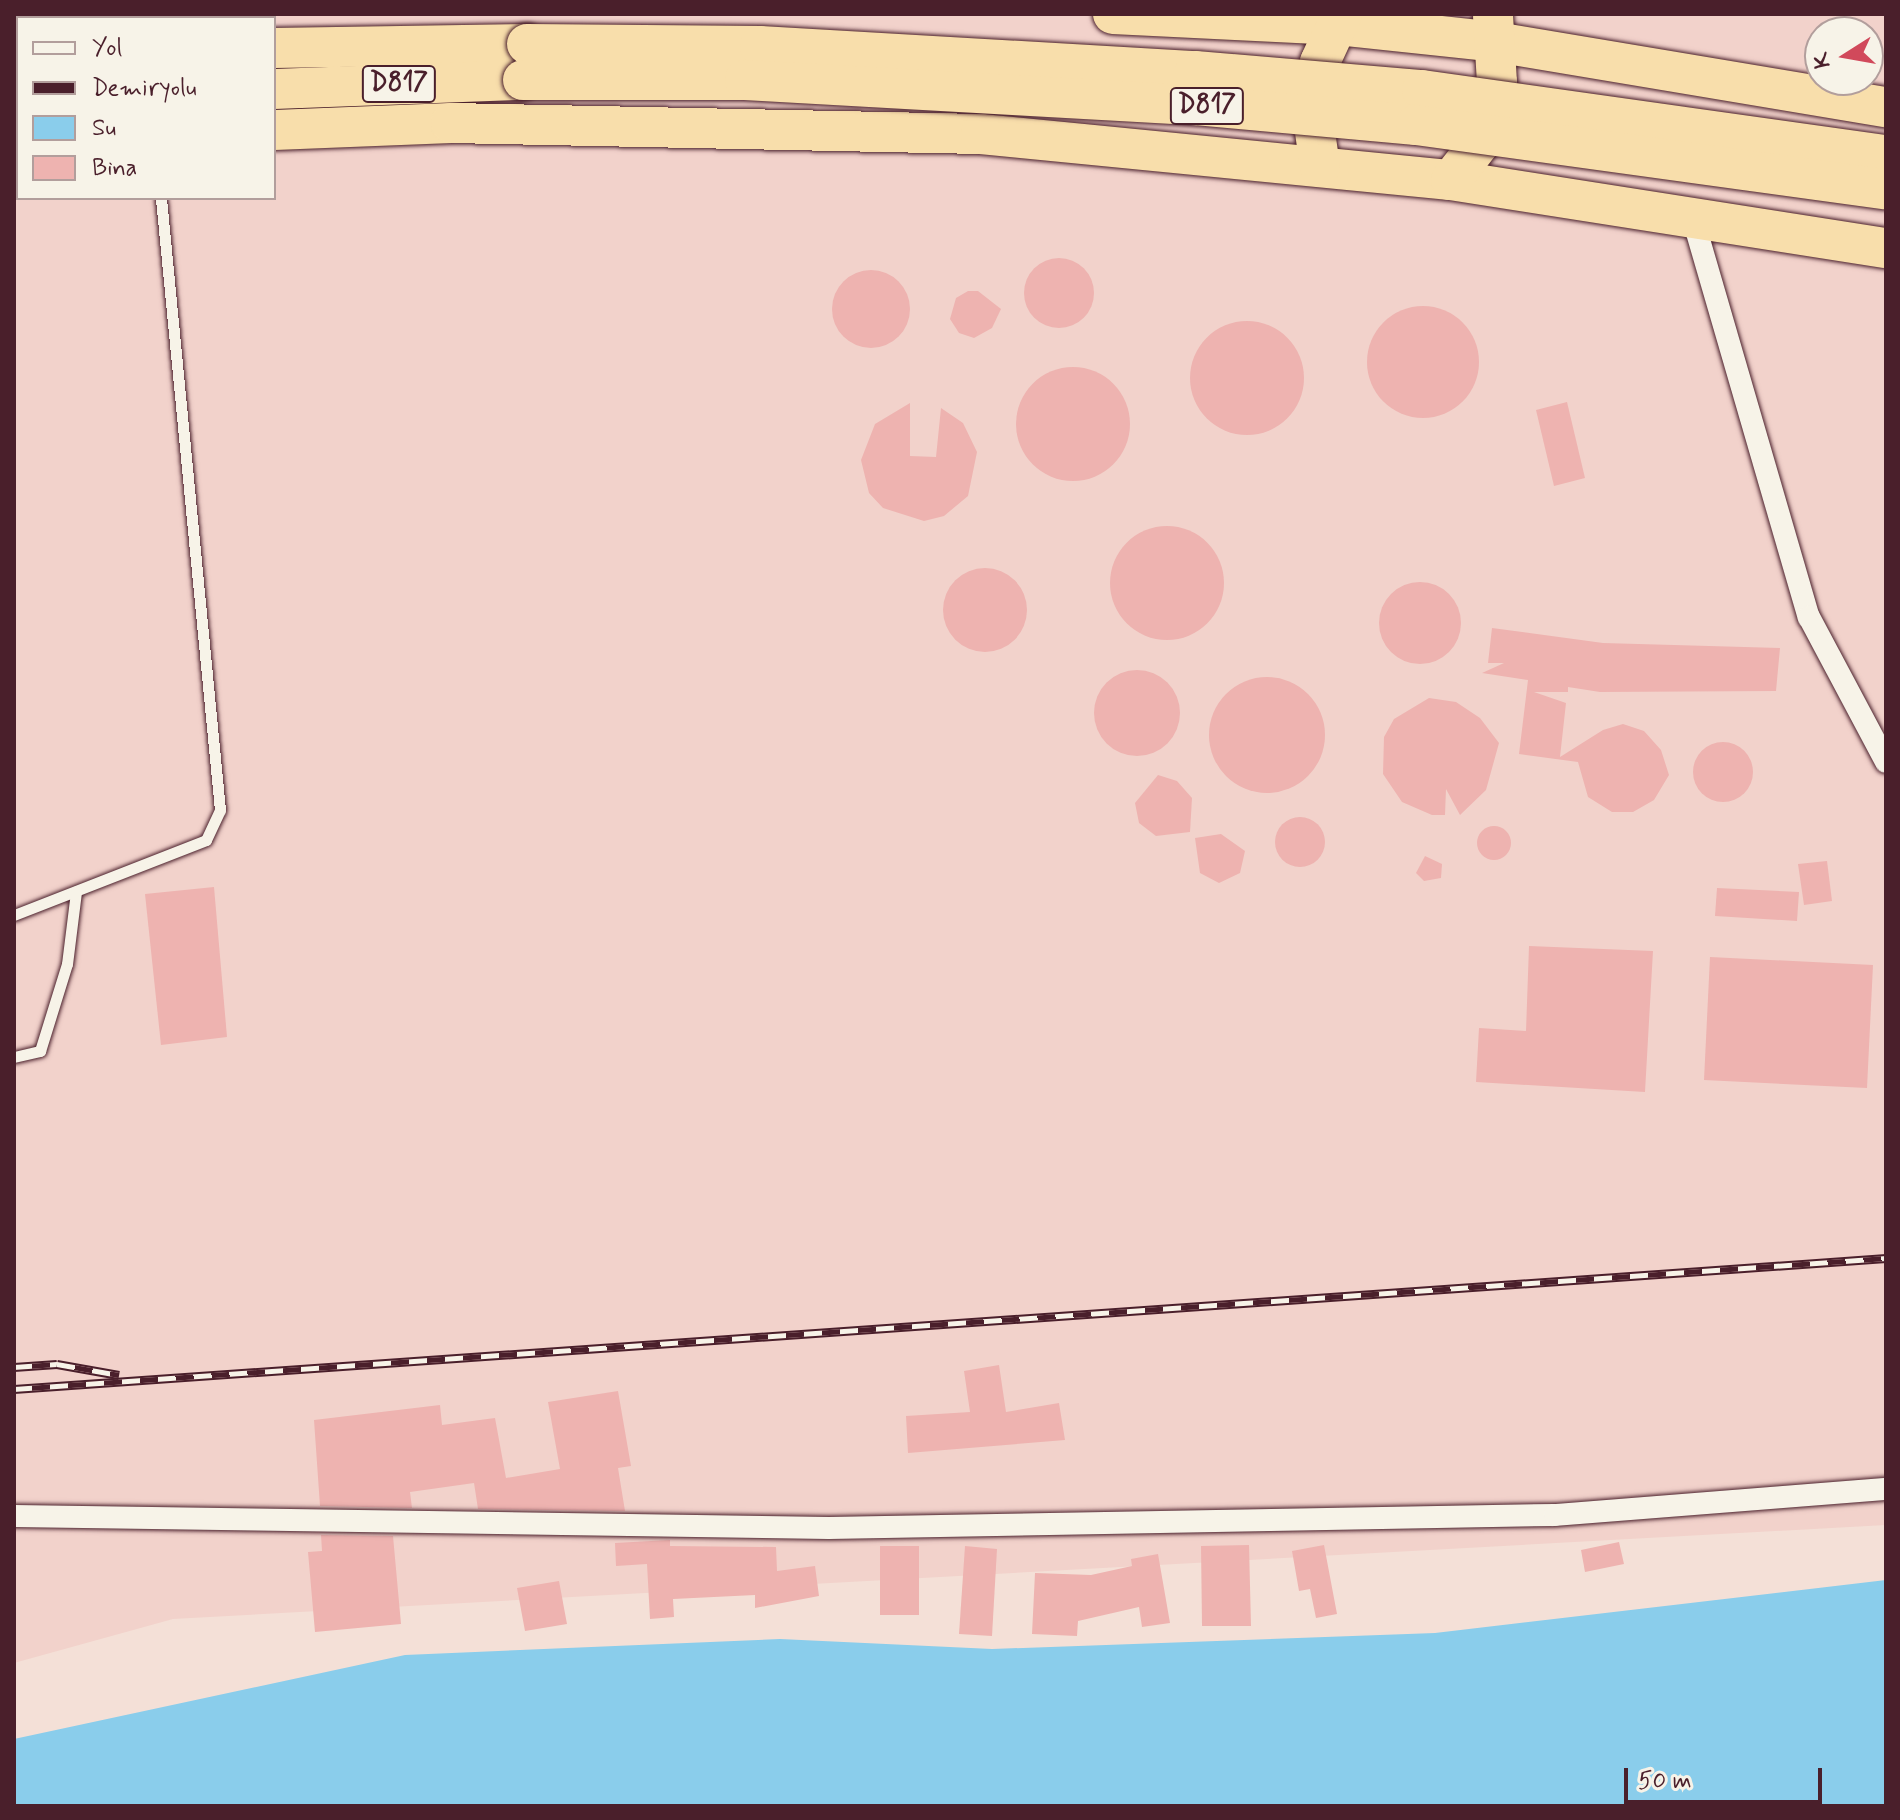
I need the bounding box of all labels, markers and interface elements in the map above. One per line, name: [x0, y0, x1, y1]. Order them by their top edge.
legend: [16, 16, 276, 200]
north arrow: [1804, 16, 1884, 96]
text: Yol: [92, 33, 122, 64]
text: K: [1807, 50, 1838, 70]
road number: D817: [361, 62, 437, 106]
text: Demiryolu: [92, 73, 197, 104]
road number: D817: [1169, 84, 1245, 128]
text: Su: [92, 113, 116, 144]
text: Bina: [92, 153, 137, 184]
scale bar: [1628, 1752, 1826, 1802]
text: 50 m: [1638, 1766, 1692, 1797]

